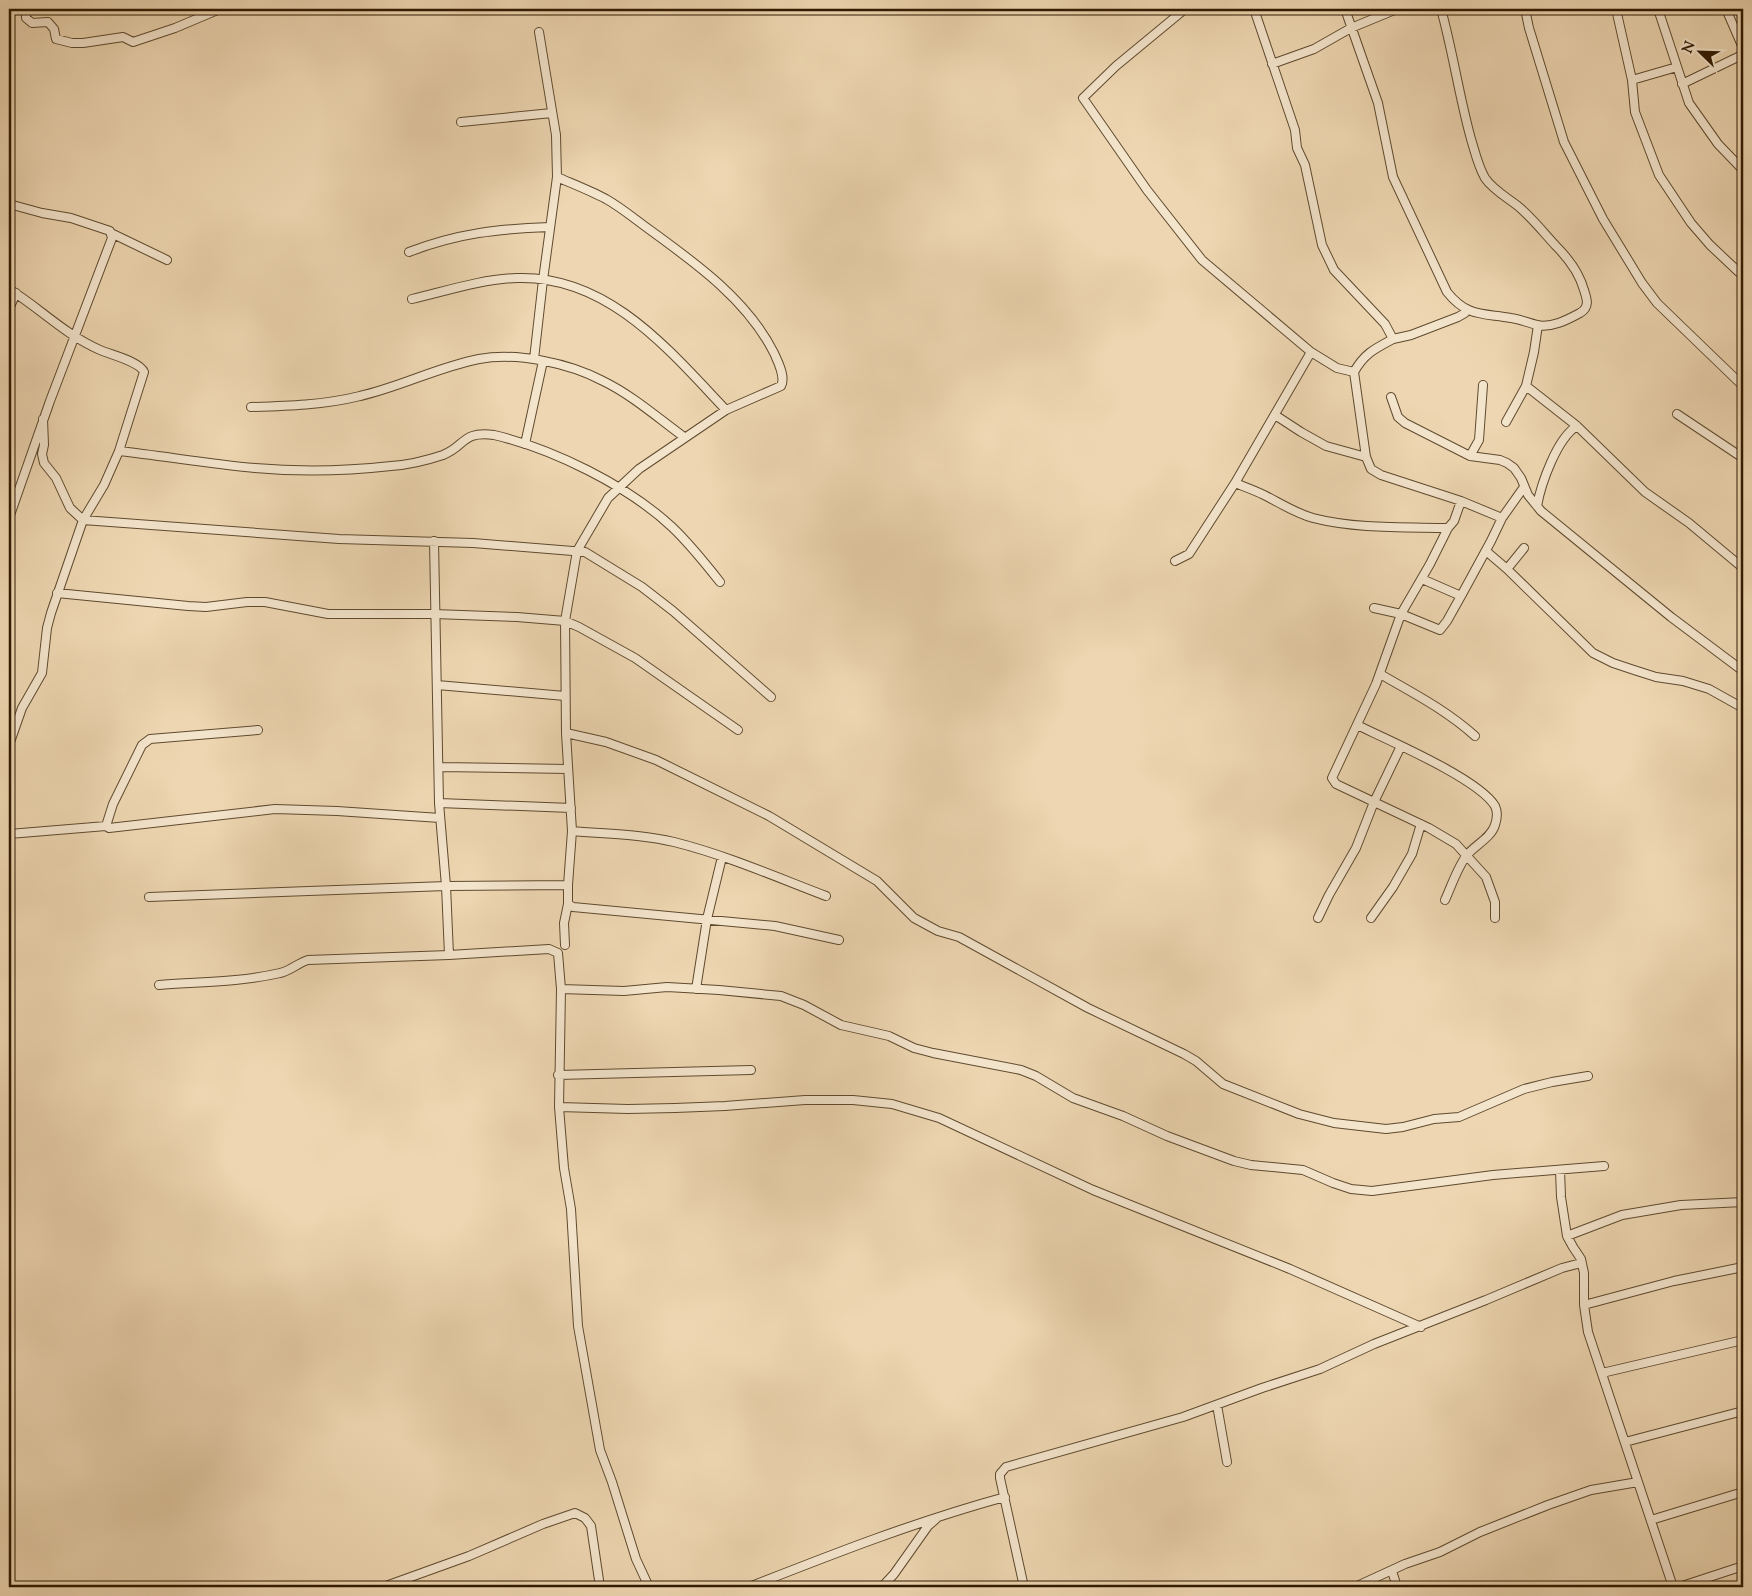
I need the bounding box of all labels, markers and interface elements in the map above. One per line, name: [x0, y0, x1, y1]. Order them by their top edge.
north arrow: [1674, 28, 1724, 78]
text: N: [1678, 39, 1701, 57]

